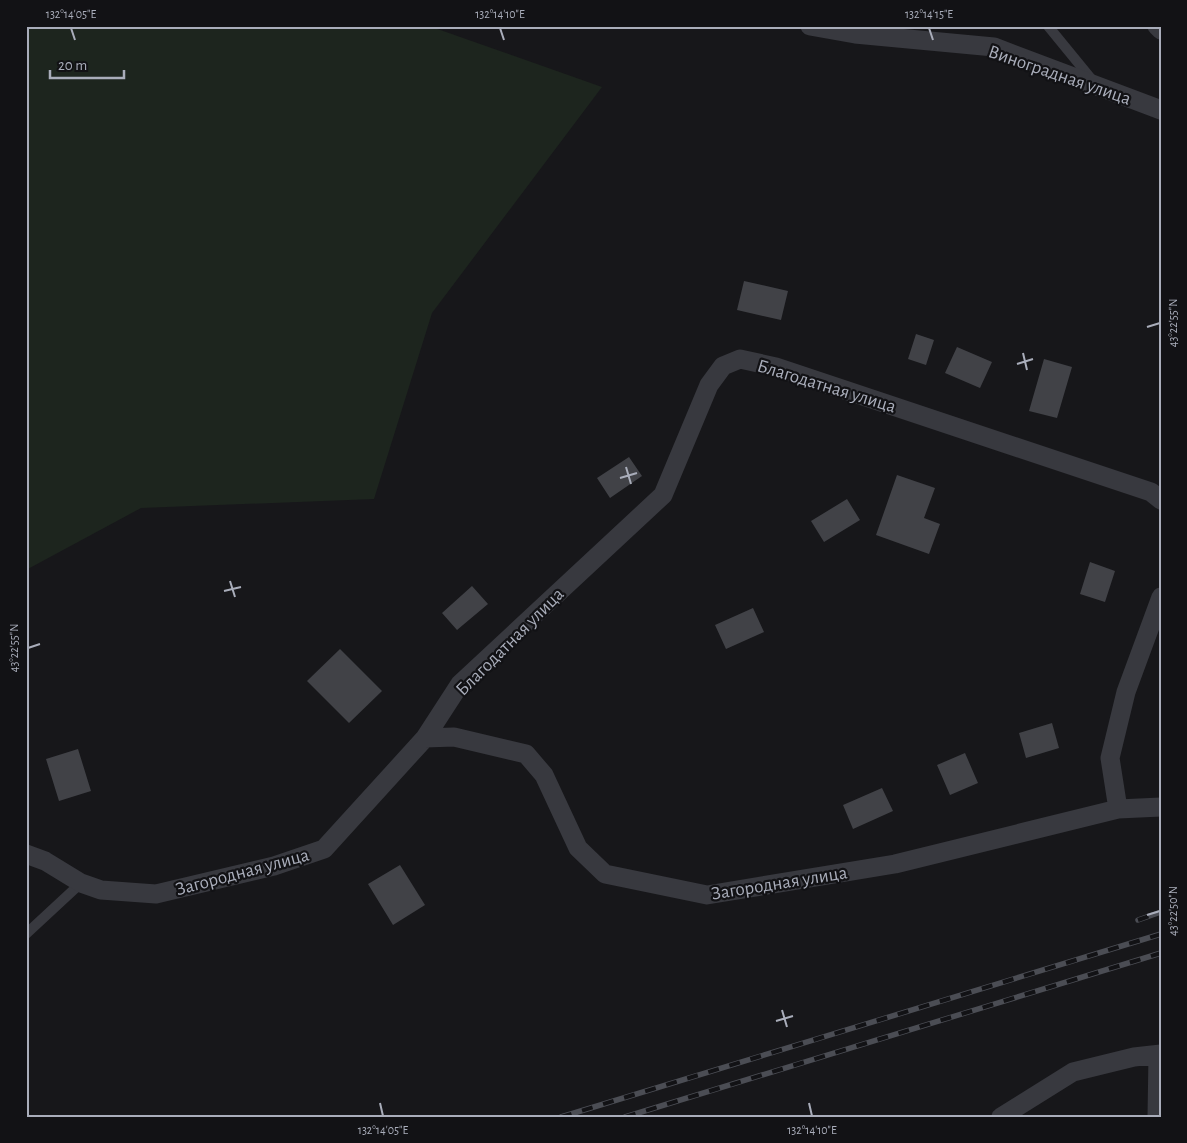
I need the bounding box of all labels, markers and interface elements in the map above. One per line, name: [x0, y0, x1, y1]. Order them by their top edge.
text: 132°14'05"E: [46, 8, 96, 20]
text: 132°14'10"E: [475, 8, 525, 20]
text: 132°14'15"E: [905, 8, 953, 20]
street label: Виноградная улица: [986, 42, 1134, 109]
scale bar: [50, 48, 124, 80]
text: 20 m: [58, 58, 87, 73]
text: 43°22'55"N: [1167, 299, 1179, 347]
street label: Благодатная улица: [755, 356, 898, 417]
street label: Благодатная улица: [452, 584, 568, 700]
text: 43°22'55"N: [8, 624, 20, 672]
street label: Загородная улица: [173, 845, 312, 899]
street label: Загородная улица: [710, 863, 849, 904]
text: 43°22'50"N: [1167, 886, 1179, 936]
text: 132°14'05"E: [358, 1124, 408, 1136]
text: 132°14'10"E: [787, 1124, 837, 1136]

